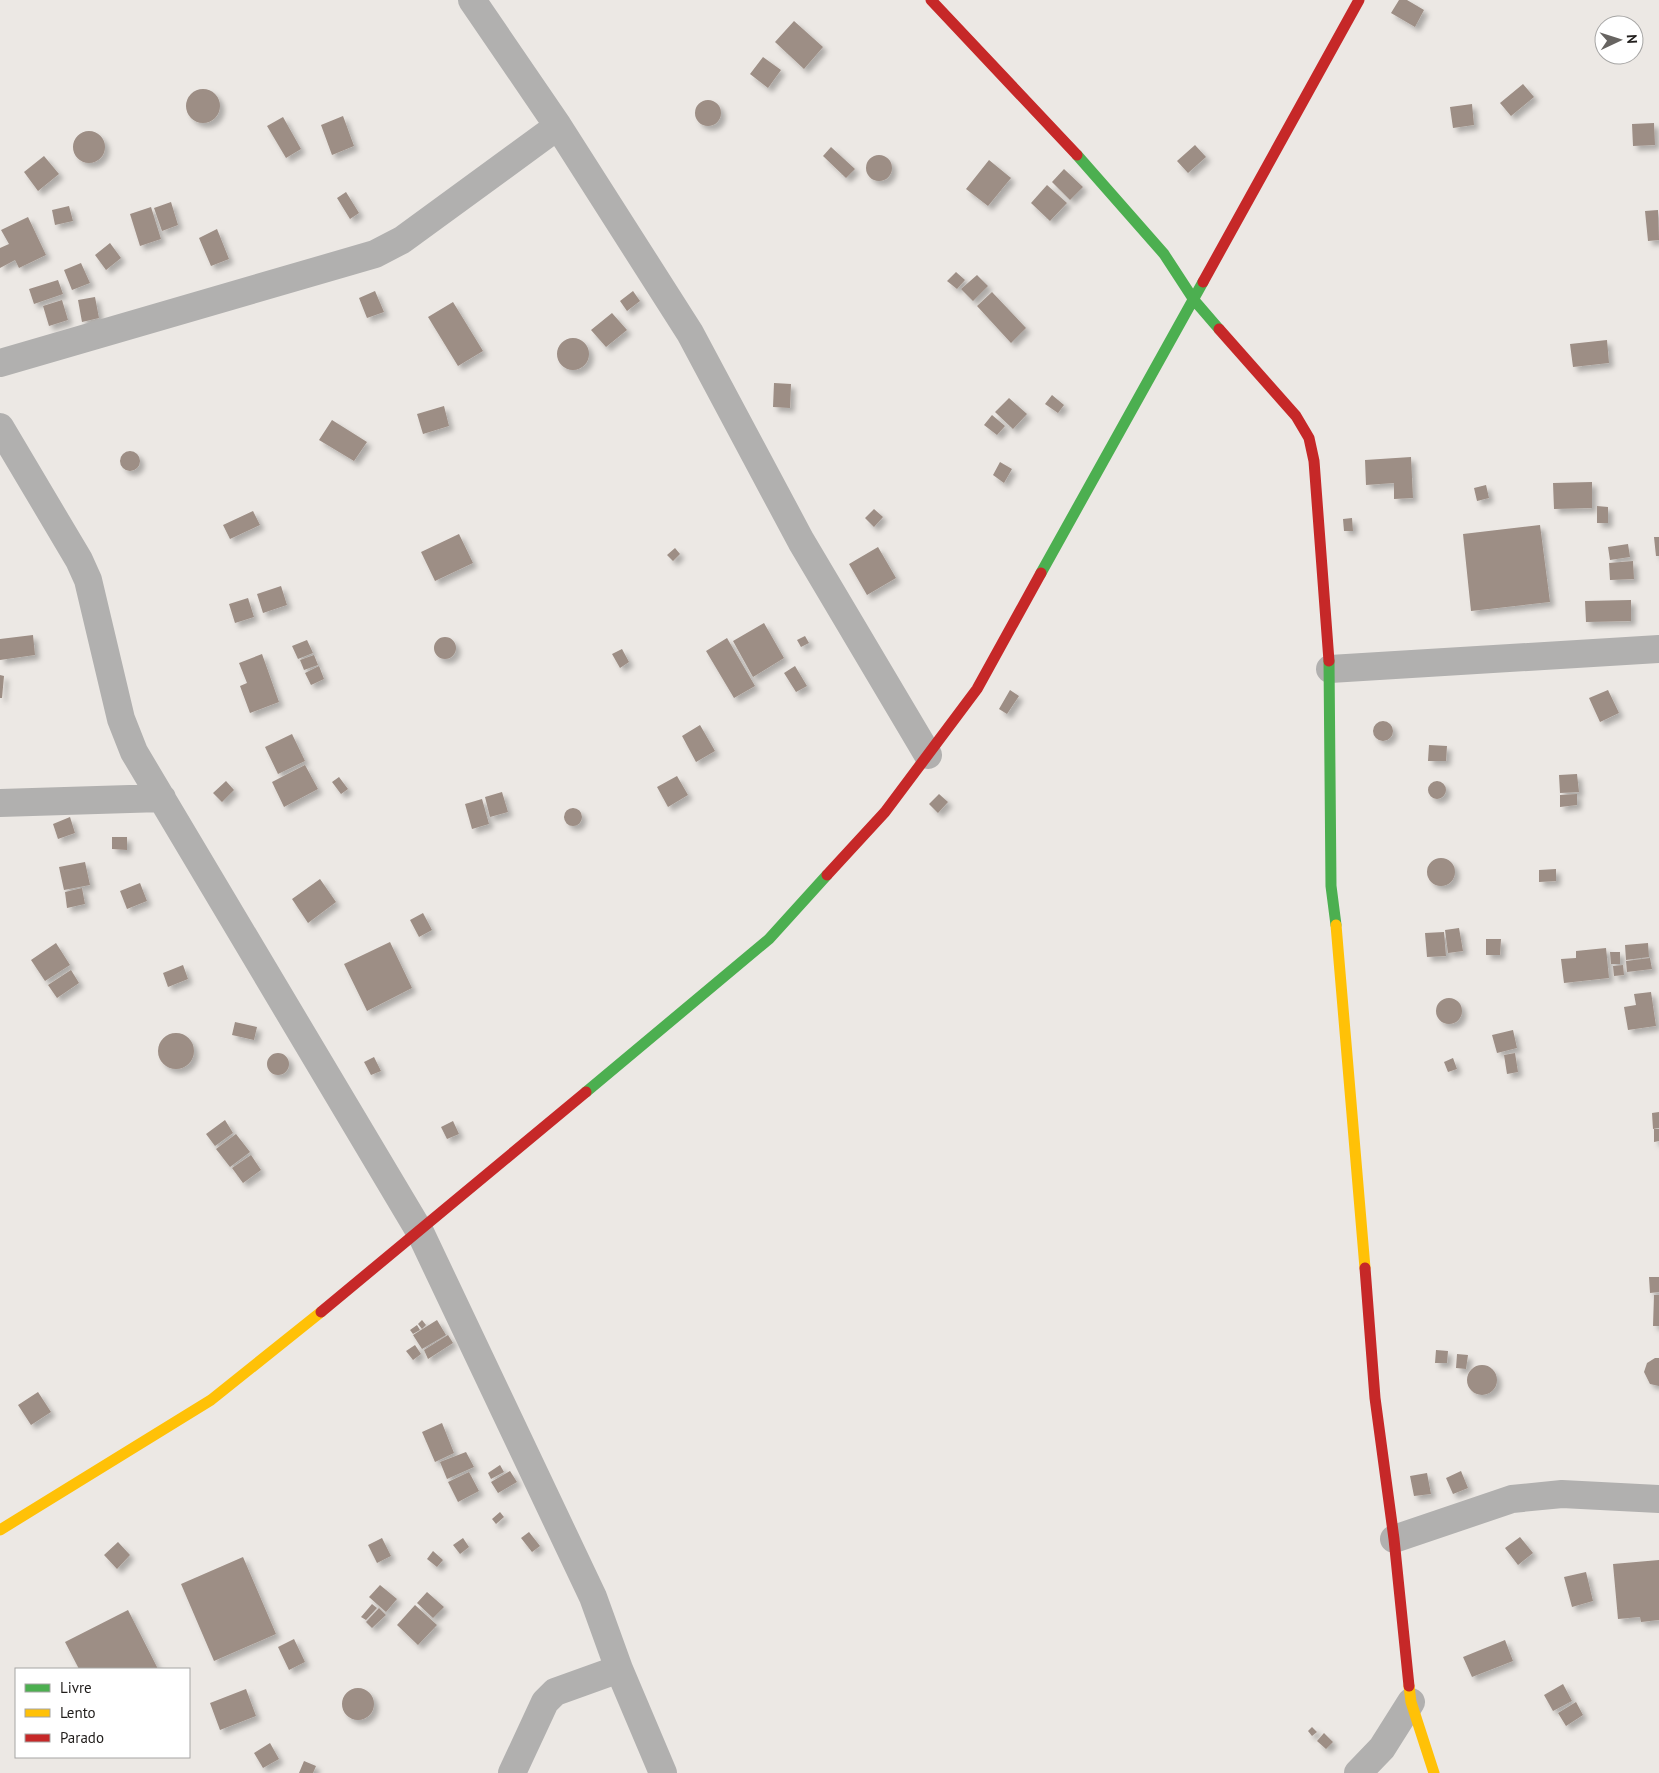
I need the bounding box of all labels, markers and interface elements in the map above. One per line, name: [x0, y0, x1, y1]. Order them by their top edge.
north arrow: [1594, 15, 1644, 65]
text: N: [1623, 34, 1641, 44]
legend: [15, 1668, 190, 1758]
text: Livre: [60, 1678, 92, 1697]
text: Lento: [60, 1703, 96, 1722]
text: Parado: [60, 1728, 104, 1747]

